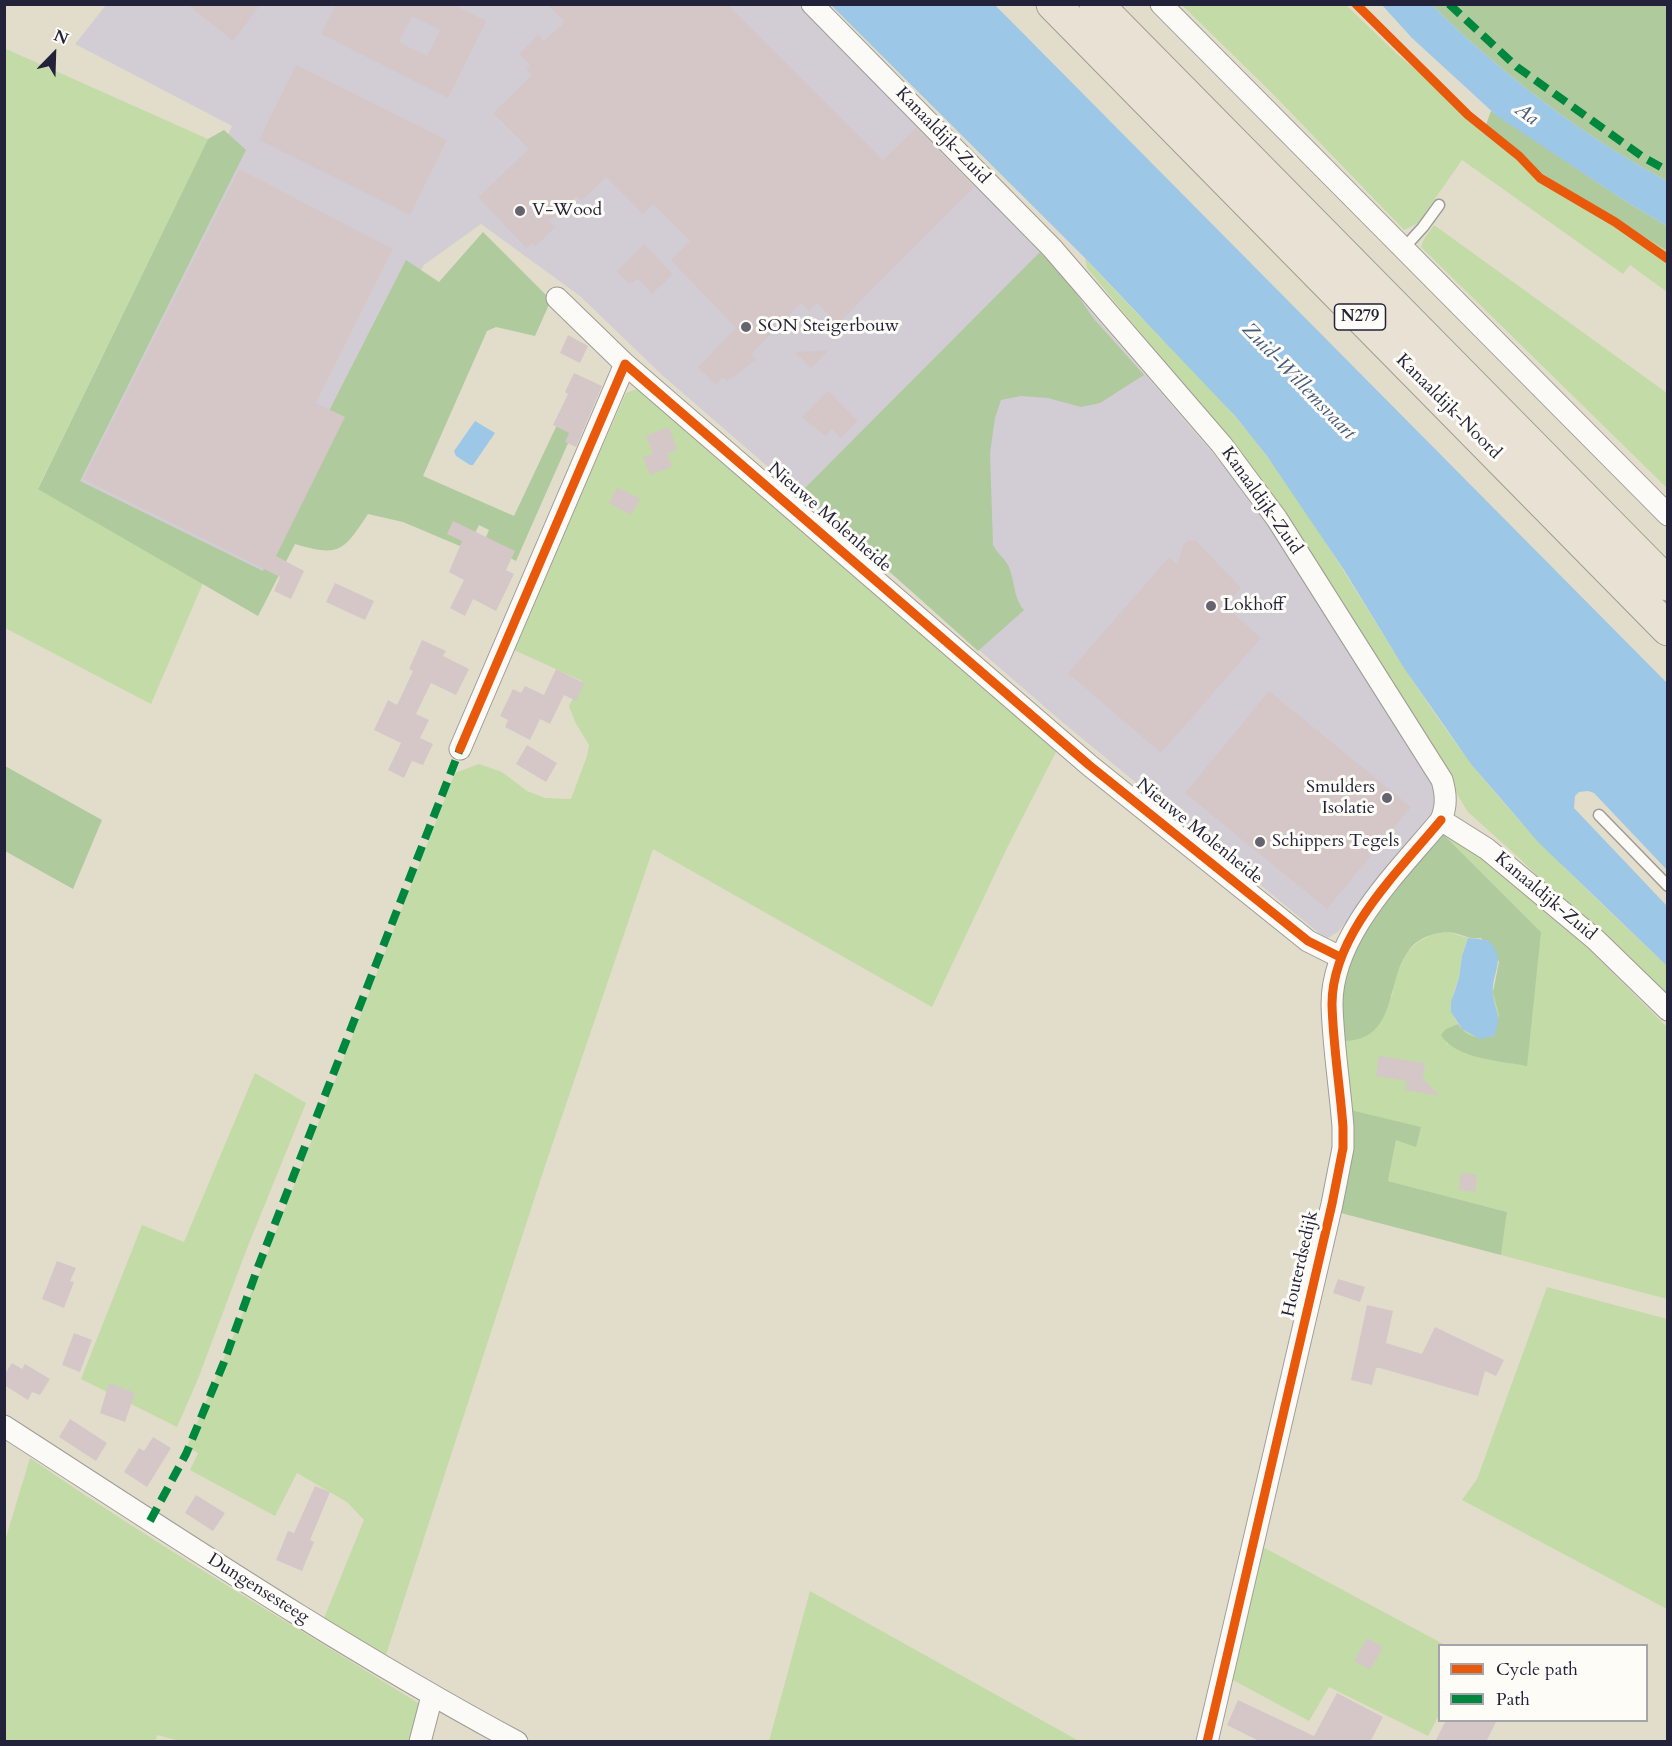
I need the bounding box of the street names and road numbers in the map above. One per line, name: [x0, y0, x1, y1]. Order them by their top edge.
street label: Kanaaldijk-Zuid: [890, 83, 994, 189]
road number: N279: [1334, 304, 1386, 330]
street label: Kanaaldijk-Noord: [1391, 350, 1505, 464]
street label: Kanaaldijk-Zuid: [1216, 443, 1306, 559]
street label: Nieuwe Molenheide: [763, 459, 895, 577]
street label: Nieuwe Molenheide: [1131, 774, 1267, 890]
street label: Kanaaldijk-Zuid: [1490, 848, 1600, 946]
street label: Houterdsedijk: [1278, 1209, 1324, 1319]
street label: Dungensesteeg: [203, 1549, 313, 1629]

